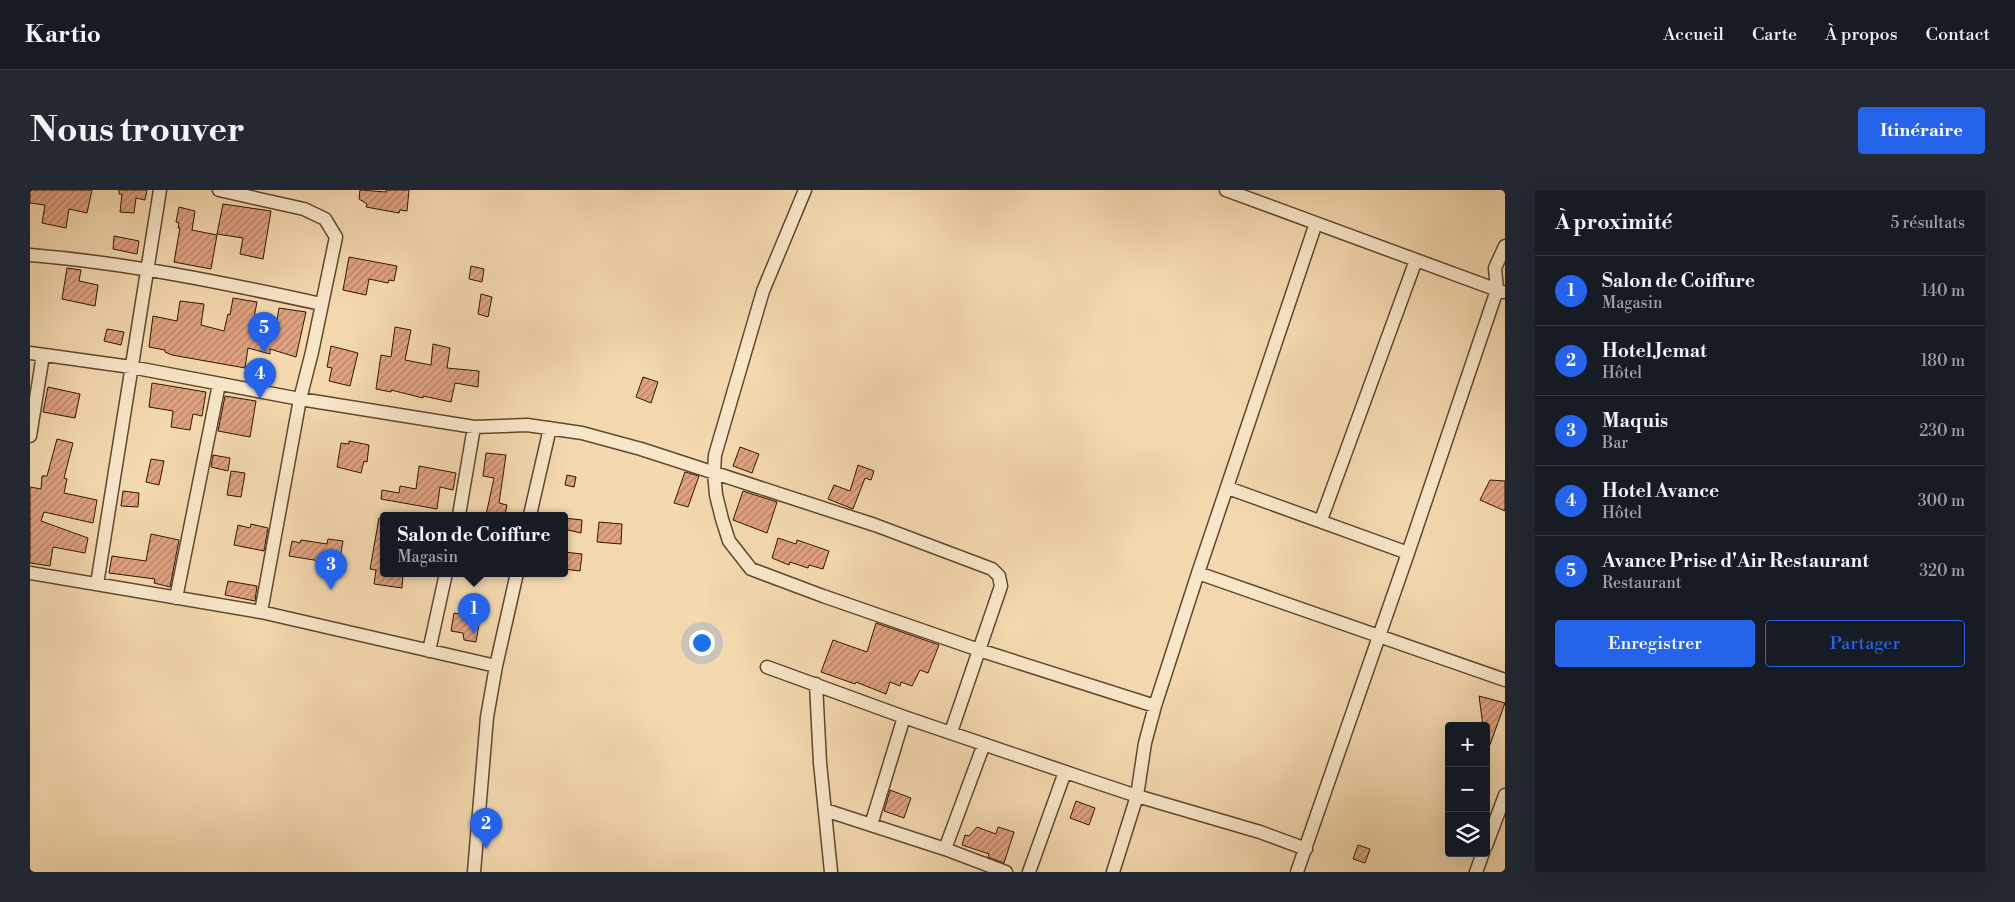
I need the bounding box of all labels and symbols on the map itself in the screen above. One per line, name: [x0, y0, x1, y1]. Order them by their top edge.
pin: 5: [248, 312, 280, 353]
pin: 4: [244, 358, 276, 399]
pin: 3: [315, 549, 347, 590]
pin: 1: [458, 593, 490, 634]
your location: [689, 630, 715, 656]
pin: 2: [470, 808, 502, 849]

